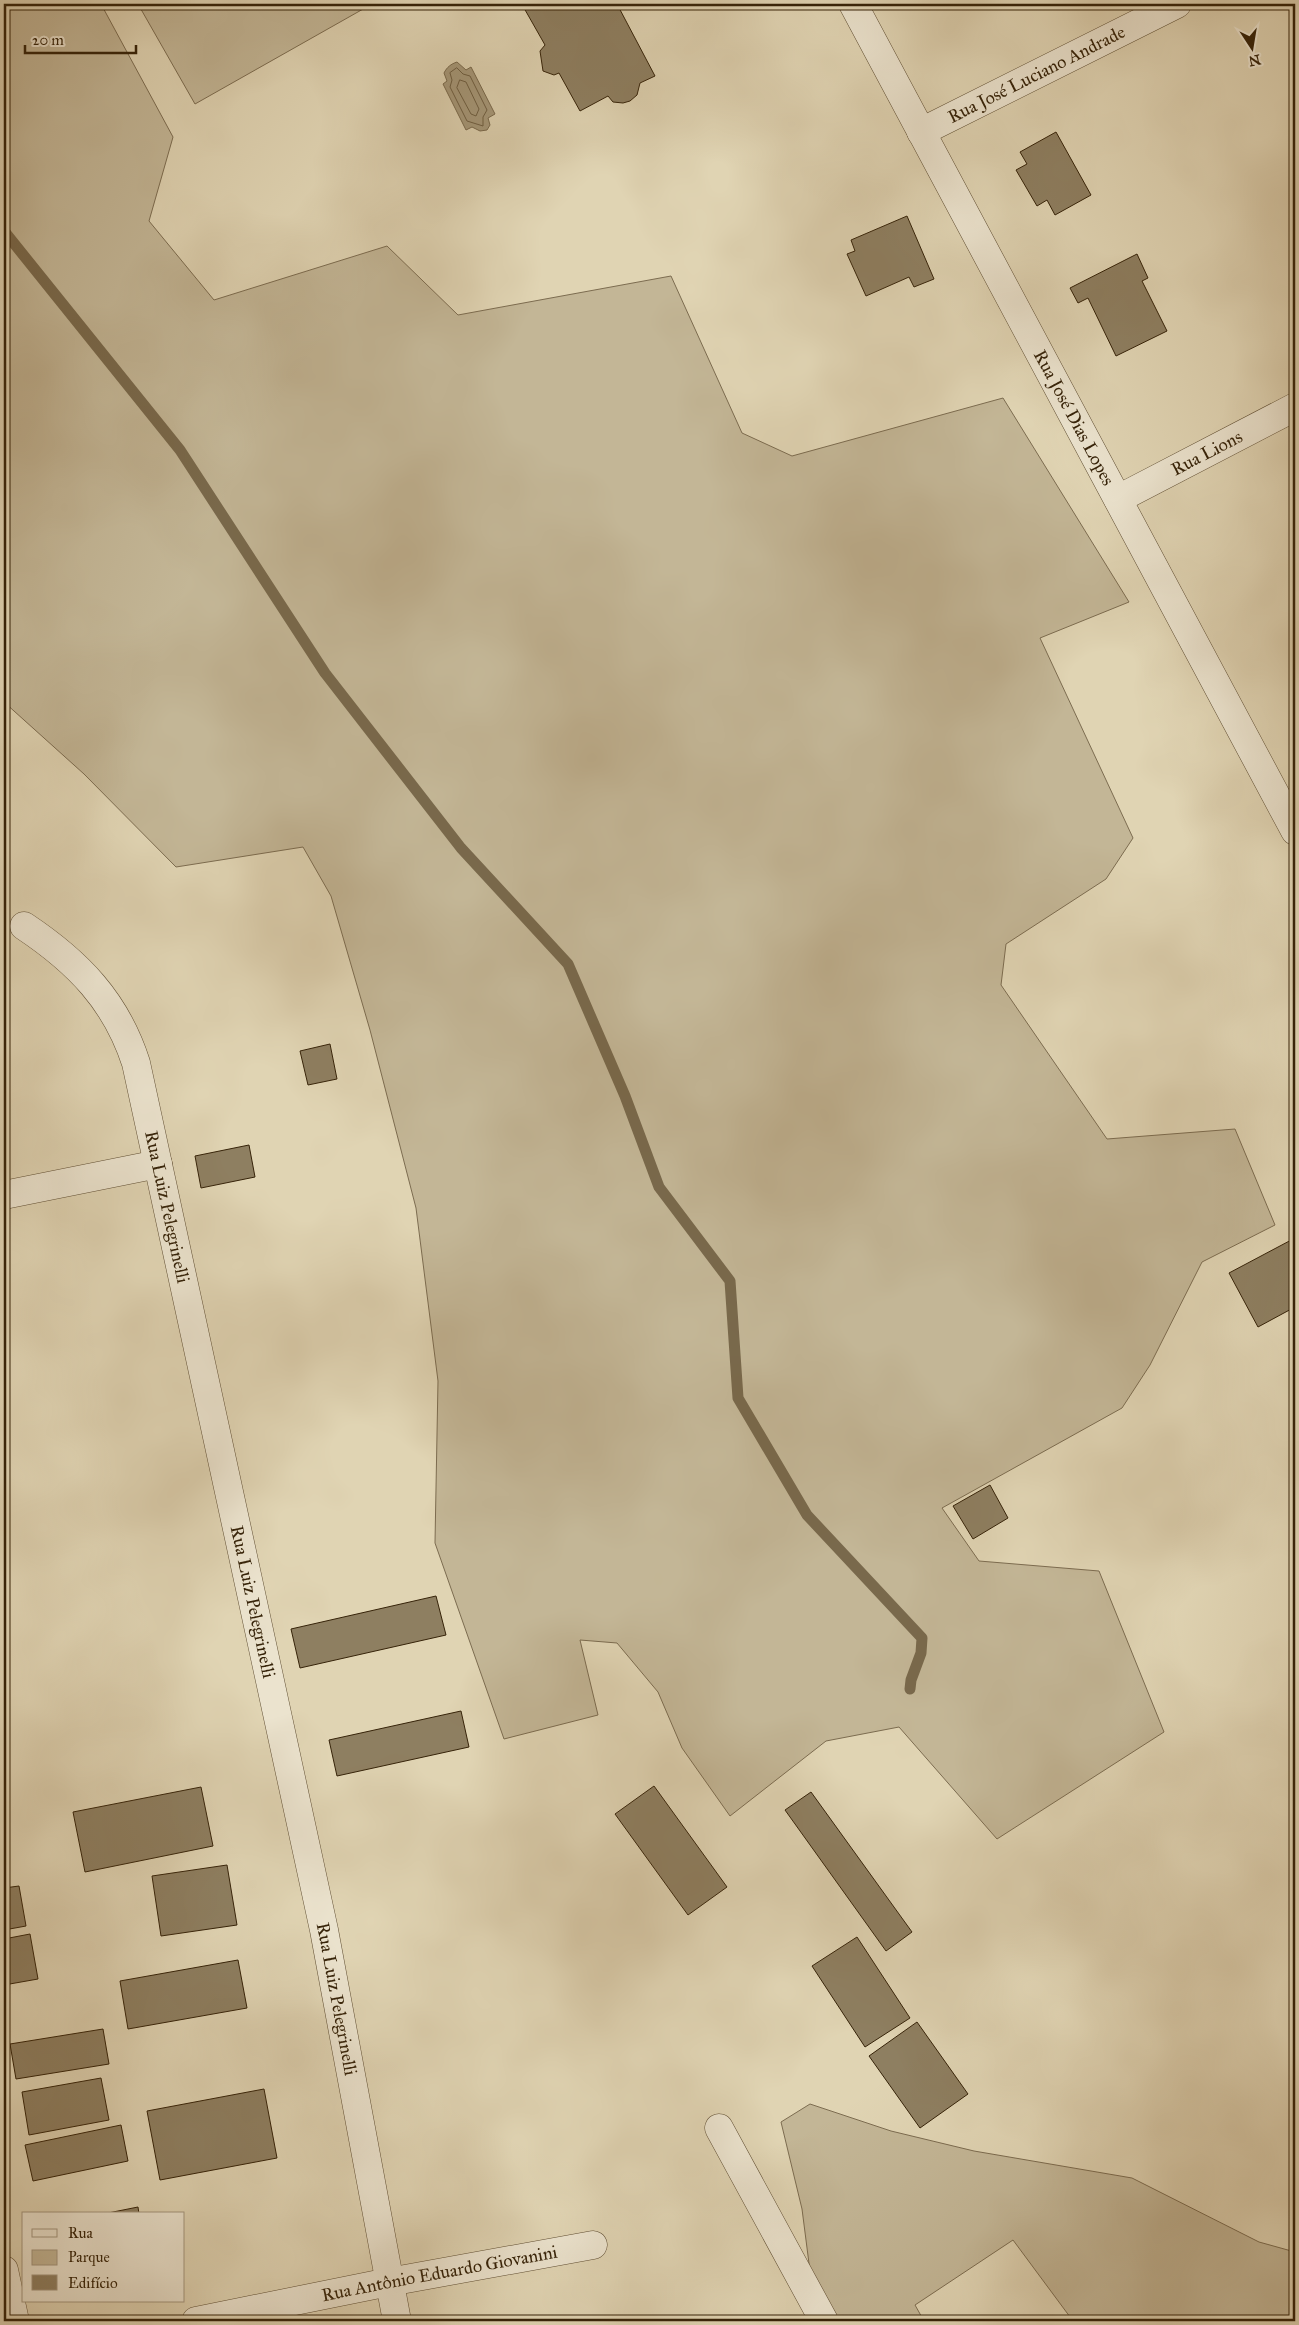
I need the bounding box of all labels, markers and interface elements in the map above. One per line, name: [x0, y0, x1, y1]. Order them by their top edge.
street label: Rua José Luciano Andrade: [944, 21, 1129, 128]
scale bar: [25, 22, 136, 54]
north arrow: [1226, 22, 1276, 72]
text: 20 m: [32, 31, 64, 49]
text: N: [1247, 51, 1262, 70]
street label: Rua José Dias Lopes: [1029, 346, 1119, 489]
street label: Rua Lions: [1167, 425, 1246, 480]
street label: Rua Luiz Pelegrinelli: [140, 1129, 194, 1285]
street label: Rua Luiz Pelegrinelli: [226, 1524, 280, 1680]
street label: Rua Luiz Pelegrinelli: [312, 1920, 362, 2077]
legend: [22, 2212, 185, 2302]
text: Rua: [68, 2224, 93, 2242]
street label: Rua Antônio Eduardo Giovanini: [320, 2241, 559, 2306]
text: Parque: [68, 2248, 110, 2267]
text: Edifício: [68, 2274, 118, 2292]

